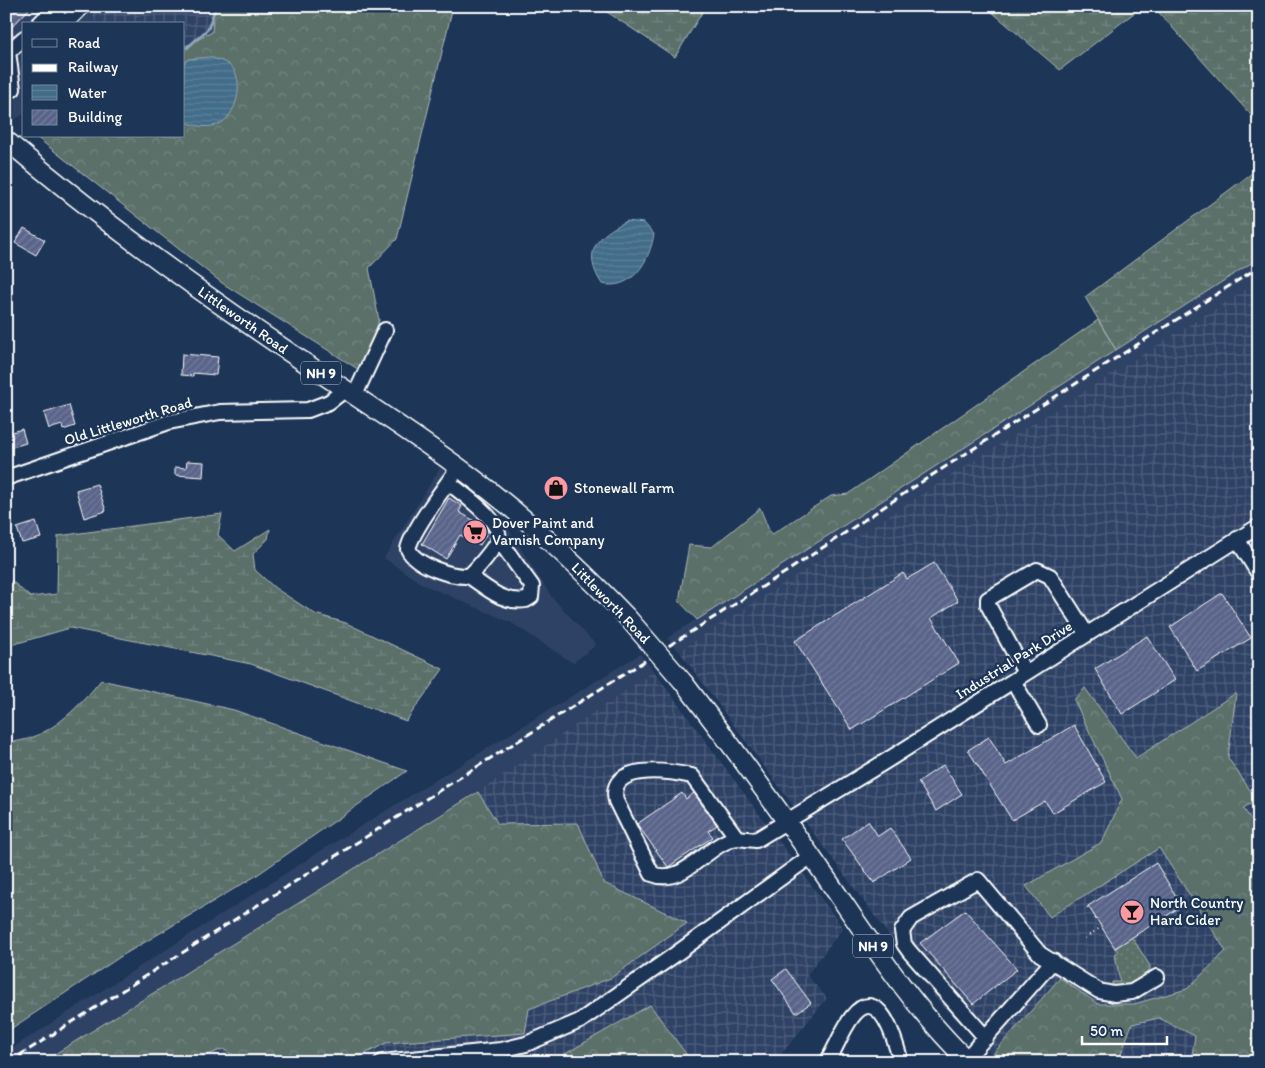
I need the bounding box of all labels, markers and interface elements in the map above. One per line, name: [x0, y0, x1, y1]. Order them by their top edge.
legend: [22, 22, 185, 138]
text: Road: [68, 34, 101, 52]
text: Railway: [68, 58, 118, 76]
text: Water: [68, 84, 107, 102]
text: Building: [68, 108, 122, 126]
street label: Littleworth Road: [194, 282, 292, 358]
road number: NH 9: [301, 362, 341, 384]
street label: Old Littleworth Road: [62, 393, 194, 449]
shop icon: Stonewall Farm: [543, 475, 569, 501]
place label: Stonewall Farm: [574, 479, 675, 497]
place label: Dover Paint and Varnish Company: [492, 514, 605, 549]
supermarket icon: Dover Paint and Varnish Company: [462, 519, 488, 545]
street label: Littleworth Road: [568, 559, 654, 647]
street label: Industrial Park Drive: [952, 617, 1076, 703]
place label: North Country Hard Cider: [1150, 894, 1243, 929]
bar icon: North Country Hard Cider: [1119, 899, 1145, 925]
road number: NH 9: [853, 934, 893, 958]
scale bar: [1082, 1013, 1168, 1045]
text: 50 m: [1090, 1022, 1123, 1040]

